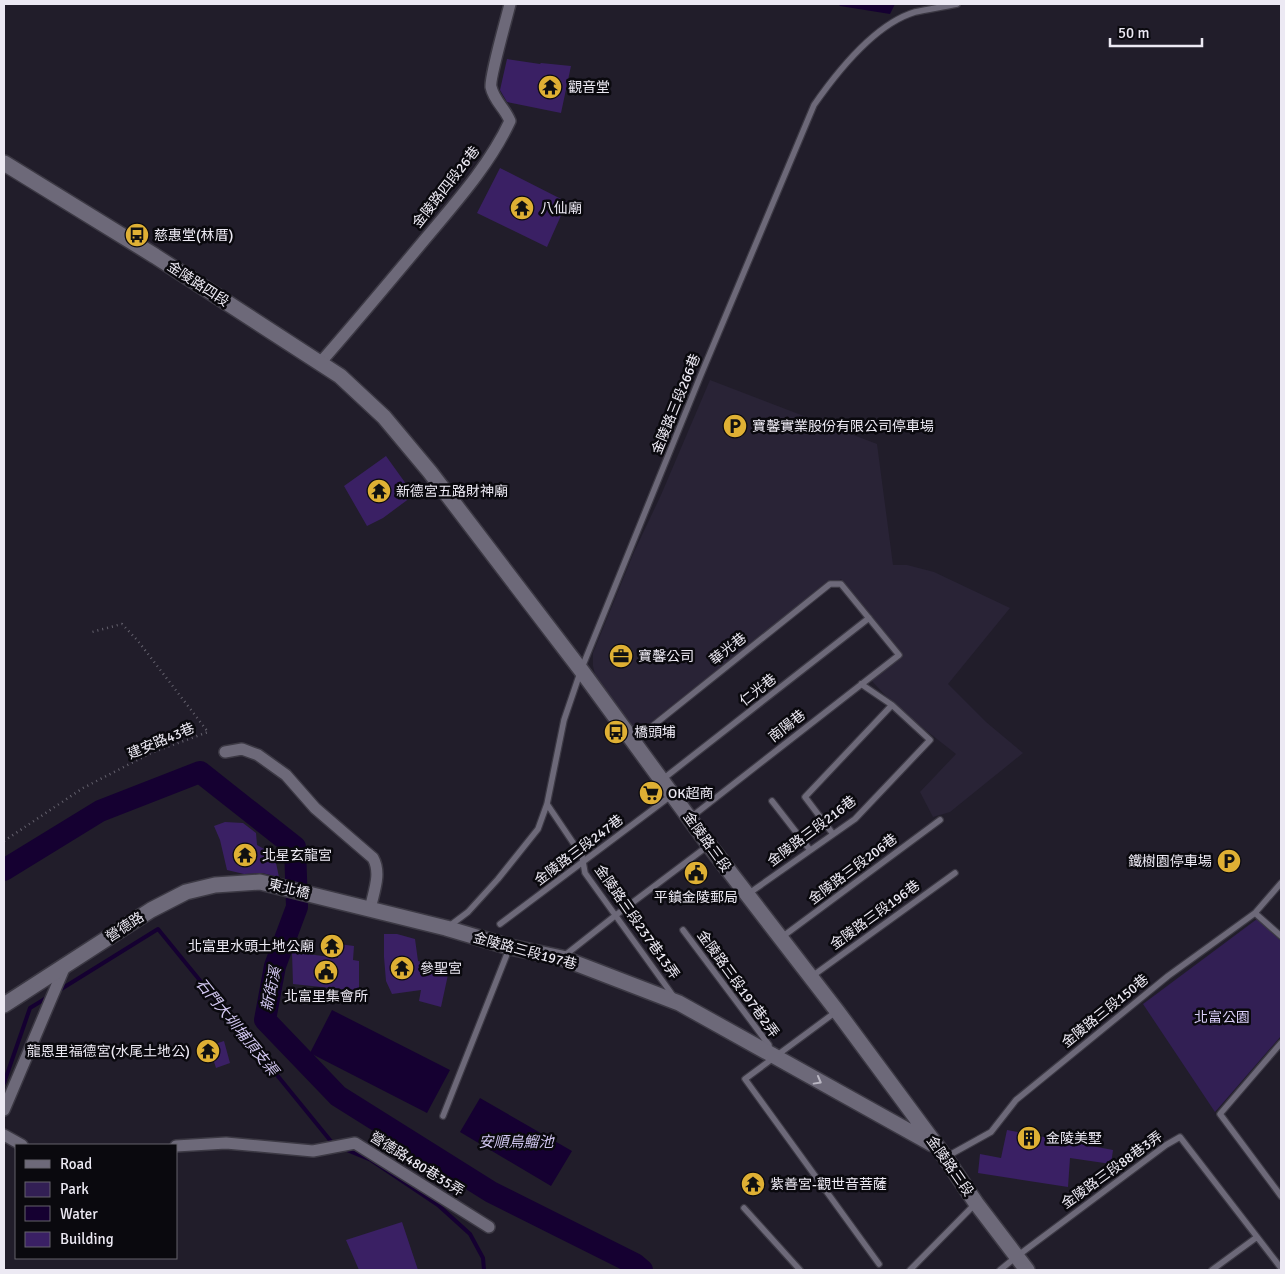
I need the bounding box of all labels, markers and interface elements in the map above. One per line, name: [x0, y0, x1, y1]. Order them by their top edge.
scale bar: [1110, 15, 1202, 47]
text: 50 m: [1118, 24, 1149, 42]
temple icon: 觀音堂: [537, 74, 563, 100]
place label: 觀音堂: [568, 79, 610, 96]
street label: 金陵路四段26巷: [409, 143, 483, 231]
temple icon: 八仙廟: [509, 195, 535, 221]
place label: 八仙廟: [540, 200, 582, 217]
bus stop icon: 慈惠堂(林厝): [124, 222, 150, 248]
place label: 慈惠堂(林厝): [154, 227, 233, 244]
street label: 金陵路四段: [164, 258, 232, 310]
street label: 金陵路三段266巷: [648, 351, 704, 457]
parking icon: 寶馨實業股份有限公司停車場: [722, 413, 748, 439]
place label: 寶馨實業股份有限公司停車場: [752, 418, 934, 435]
temple icon: 新德宮五路財神廟: [366, 478, 392, 504]
place label: 新德宮五路財神廟: [396, 483, 508, 500]
street label: 華光巷: [706, 629, 750, 669]
office icon: 寶馨公司: [608, 643, 634, 669]
place label: 寶馨公司: [638, 648, 694, 665]
street label: 仁光巷: [736, 670, 780, 710]
street label: 南陽巷: [765, 706, 809, 746]
street label: 建安路43巷: [125, 719, 197, 763]
bus stop icon: 橋頭埔: [603, 719, 629, 745]
place label: 橋頭埔: [634, 724, 676, 741]
supermarket icon: OK超商: [638, 780, 664, 806]
place label: OK超商: [668, 785, 714, 802]
street label: 金陵路三段216巷: [764, 792, 860, 870]
street label: 金陵路三段: [680, 809, 734, 875]
street label: 金陵路三段247巷: [531, 811, 627, 889]
street label: 金陵路三段206巷: [805, 830, 901, 908]
temple icon: 北星玄龍宮: [232, 842, 258, 868]
place label: 北星玄龍宮: [262, 847, 332, 864]
parking icon: 鐵樹園停車場: [1216, 848, 1242, 874]
place label: 鐵樹園停車場: [1128, 853, 1212, 870]
public building icon: 平鎮金陵郵局: [683, 860, 709, 886]
street label: 金陵路三段237巷13弄: [591, 861, 683, 983]
street label: 東北橋: [267, 876, 311, 902]
street label: 金陵路三段196巷: [827, 877, 923, 953]
place label: 平鎮金陵郵局: [654, 889, 738, 906]
street label: 營德路: [103, 908, 147, 946]
street label: 金陵路三段197巷2弄: [693, 927, 783, 1041]
street label: 金陵路三段197巷: [471, 929, 579, 973]
temple icon: 北富里水頭土地公廟: [319, 933, 345, 959]
place label: 北富里水頭土地公廟: [188, 938, 314, 955]
temple icon: 參聖宮: [389, 955, 415, 981]
public building icon: 北富里集會所: [313, 959, 339, 985]
place label: 參聖宮: [420, 960, 462, 977]
water label: 新街溪: [258, 963, 285, 1013]
street label: 金陵路三段150巷: [1058, 971, 1152, 1051]
water label: 石門大圳埔頂支渠: [192, 975, 283, 1081]
place label: 北富里集會所: [284, 988, 368, 1005]
park label: 北富公園: [1194, 1009, 1250, 1026]
temple icon: 龍恩里福德宮(水尾土地公): [195, 1038, 221, 1064]
place label: 龍恩里福德宮(水尾土地公): [27, 1043, 190, 1060]
one-way arrow: [813, 1075, 822, 1085]
building icon: 金陵美墅: [1016, 1125, 1042, 1151]
street label: 營德路480巷35弄: [367, 1128, 467, 1200]
street label: 金陵路三段88巷3弄: [1058, 1128, 1166, 1212]
place label: 金陵美墅: [1046, 1130, 1102, 1147]
street label: 金陵路三段: [923, 1132, 977, 1200]
water label: 安順烏鰡池: [478, 1133, 555, 1151]
legend: [15, 1144, 178, 1259]
text: Road: [60, 1155, 92, 1173]
temple icon: 紫善宮-觀世音菩薩: [740, 1171, 766, 1197]
place label: 紫善宮-觀世音菩薩: [770, 1176, 887, 1193]
text: Park: [60, 1180, 89, 1198]
text: Water: [60, 1205, 98, 1223]
text: Building: [60, 1230, 114, 1248]

